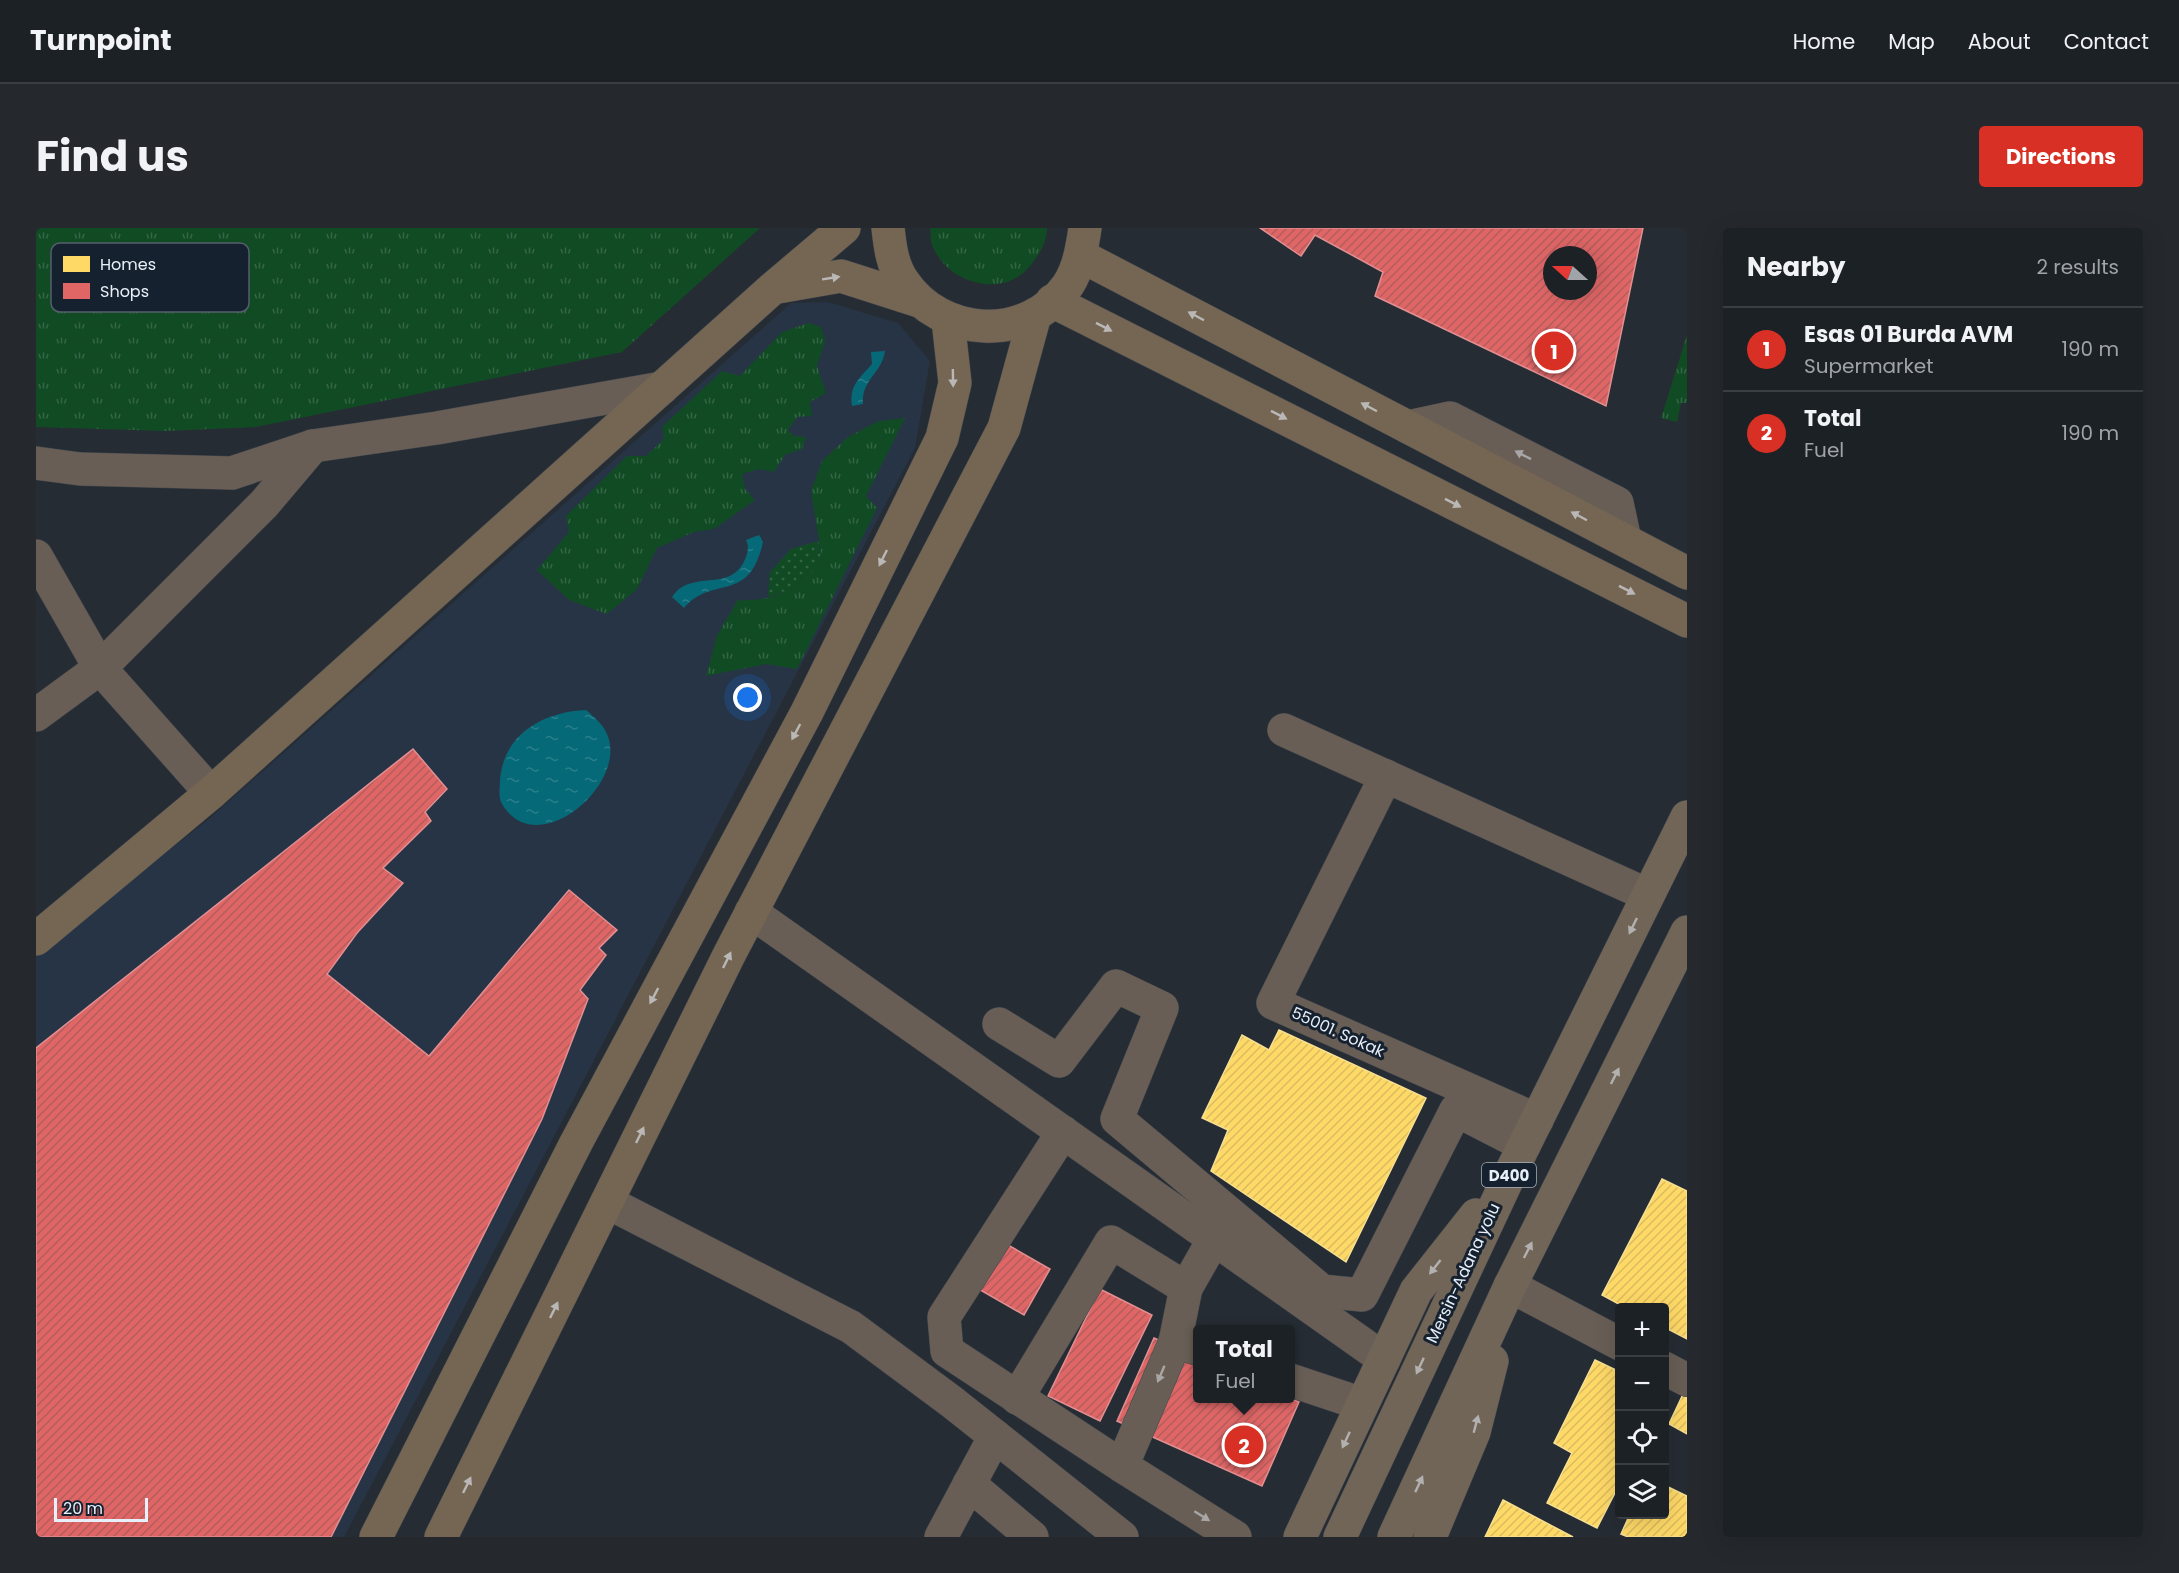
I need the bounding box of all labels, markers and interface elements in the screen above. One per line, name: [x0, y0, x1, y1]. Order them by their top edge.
text: Turnpoint: [30, 21, 172, 60]
text: Home: [1793, 27, 1855, 56]
text: Map: [1888, 27, 1935, 56]
text: About: [1968, 27, 2031, 56]
text: Contact: [2064, 27, 2149, 56]
button: Directions: [1979, 126, 2143, 187]
text: Find us: [36, 127, 189, 186]
legend: [51, 243, 249, 312]
north arrow: [1543, 246, 1597, 300]
text: Nearby: [1747, 249, 1845, 285]
text: Homes: [100, 253, 156, 276]
text: 2 results: [2036, 253, 2119, 281]
one-way arrow: [821, 273, 840, 282]
text: Shops: [100, 280, 149, 303]
one-way arrow: [1188, 312, 1205, 321]
text: Esas 01 Burda AVM: [1804, 319, 2013, 350]
one-way arrow: [1096, 322, 1113, 332]
pin: 1: [1534, 328, 1574, 374]
text: 1: [1763, 335, 1770, 363]
text: 190 m: [2062, 335, 2119, 363]
text: Supermarket: [1804, 352, 1933, 380]
one-way arrow: [949, 368, 958, 387]
one-way arrow: [1360, 402, 1377, 412]
text: Total: [1804, 403, 1861, 434]
one-way arrow: [1270, 410, 1287, 420]
text: 2: [1761, 419, 1772, 447]
text: 190 m: [2062, 419, 2119, 447]
text: Fuel: [1804, 436, 1844, 464]
one-way arrow: [1515, 451, 1532, 460]
one-way arrow: [1444, 498, 1461, 507]
one-way arrow: [1571, 512, 1588, 521]
one-way arrow: [879, 549, 888, 566]
one-way arrow: [1618, 586, 1635, 595]
your location: [733, 683, 762, 712]
one-way arrow: [791, 724, 801, 741]
one-way arrow: [1628, 917, 1638, 934]
one-way arrow: [722, 952, 731, 969]
one-way arrow: [649, 988, 659, 1005]
street label: 55001. Sokak: [1288, 1001, 1389, 1063]
one-way arrow: [1611, 1067, 1620, 1084]
one-way arrow: [636, 1127, 645, 1144]
road number: D400: [1482, 1163, 1536, 1187]
street label: Mersin-Adana yolu: [1420, 1199, 1506, 1347]
one-way arrow: [1523, 1242, 1533, 1259]
one-way arrow: [1429, 1259, 1442, 1275]
one-way arrow: [549, 1302, 559, 1319]
map controls: [1615, 1303, 1669, 1519]
button: +: [1615, 1303, 1669, 1357]
popup: [1193, 1325, 1295, 1403]
text: Total: [1215, 1334, 1273, 1365]
one-way arrow: [1415, 1357, 1424, 1374]
button: −: [1615, 1357, 1669, 1411]
one-way arrow: [1156, 1365, 1165, 1383]
text: Fuel: [1215, 1367, 1256, 1395]
button: locate: [1615, 1411, 1669, 1465]
one-way arrow: [1471, 1415, 1481, 1434]
pin: 2: [1224, 1422, 1264, 1468]
one-way arrow: [1341, 1431, 1350, 1448]
button: layers: [1615, 1465, 1669, 1519]
one-way arrow: [1414, 1475, 1423, 1492]
one-way arrow: [462, 1476, 472, 1493]
scale bar: [54, 1495, 148, 1522]
text: 20 m: [63, 1497, 103, 1520]
one-way arrow: [1194, 1511, 1210, 1522]

